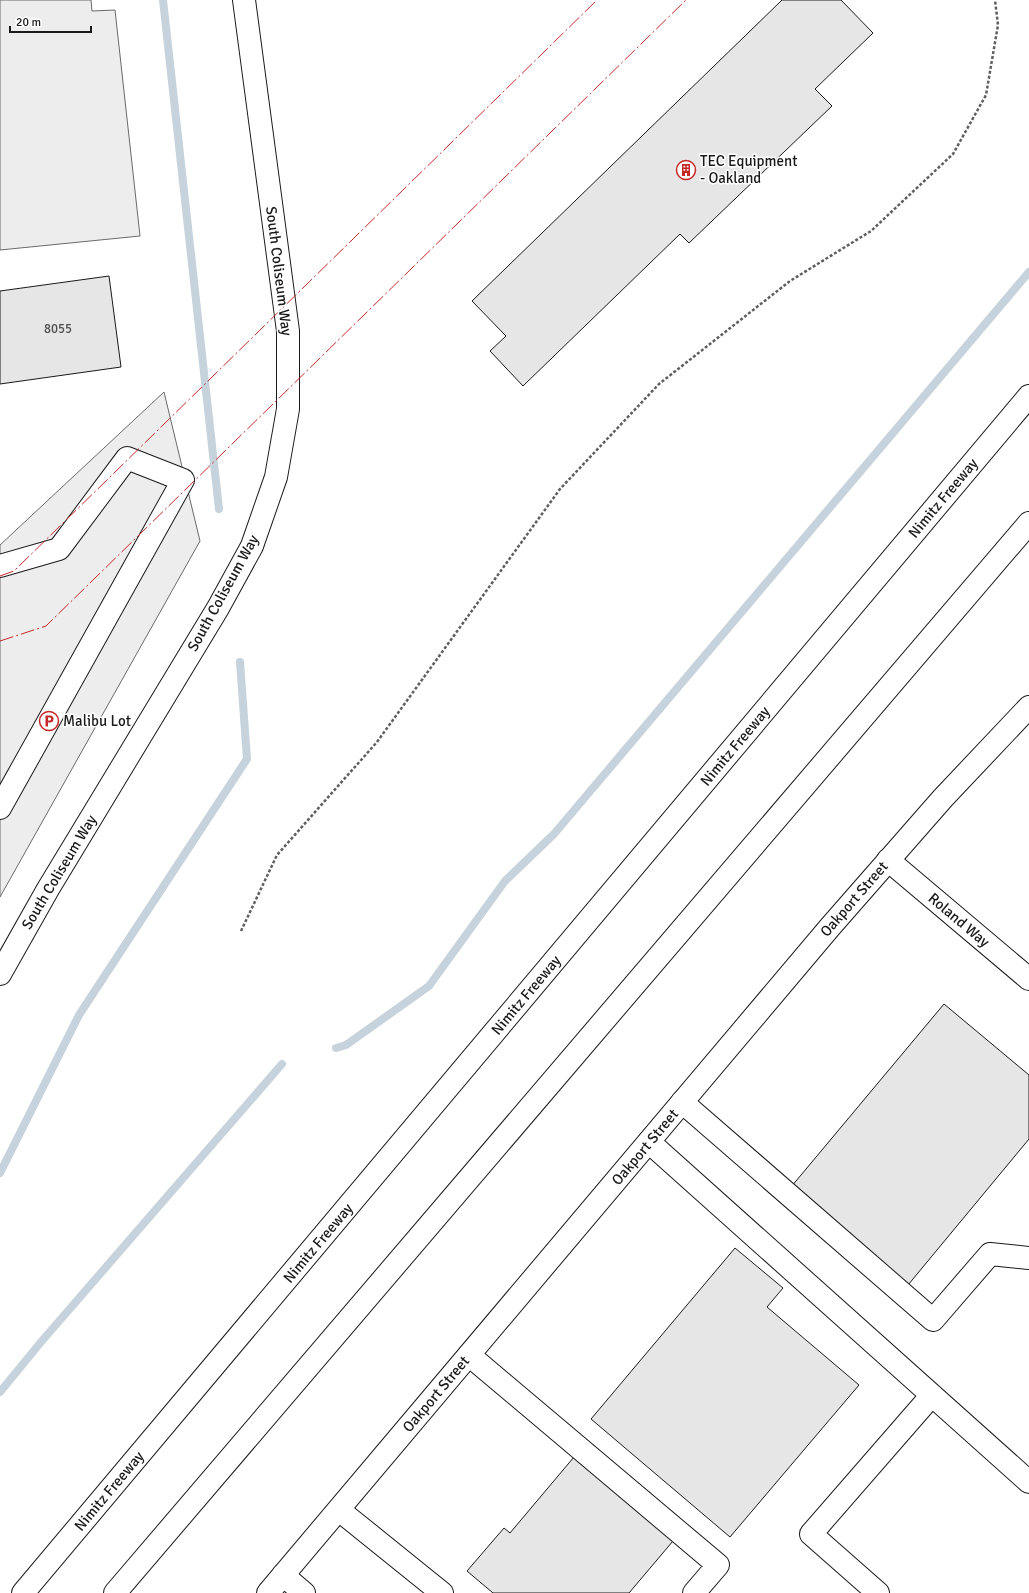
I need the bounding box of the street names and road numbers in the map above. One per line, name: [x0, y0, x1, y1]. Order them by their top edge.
street label: South Coliseum Way: [262, 205, 296, 337]
street label: Nimitz Freeway: [904, 455, 982, 541]
street label: South Coliseum Way: [184, 532, 262, 654]
street label: Nimitz Freeway: [696, 703, 774, 789]
street label: South Coliseum Way: [18, 811, 100, 933]
street label: Oakport Street: [816, 858, 892, 940]
street label: Roland Way: [925, 889, 993, 951]
street label: Nimitz Freeway: [487, 952, 565, 1038]
street label: Oakport Street: [608, 1105, 682, 1189]
street label: Nimitz Freeway: [279, 1200, 357, 1286]
street label: Oakport Street: [399, 1352, 473, 1436]
street label: Nimitz Freeway: [70, 1448, 148, 1534]

